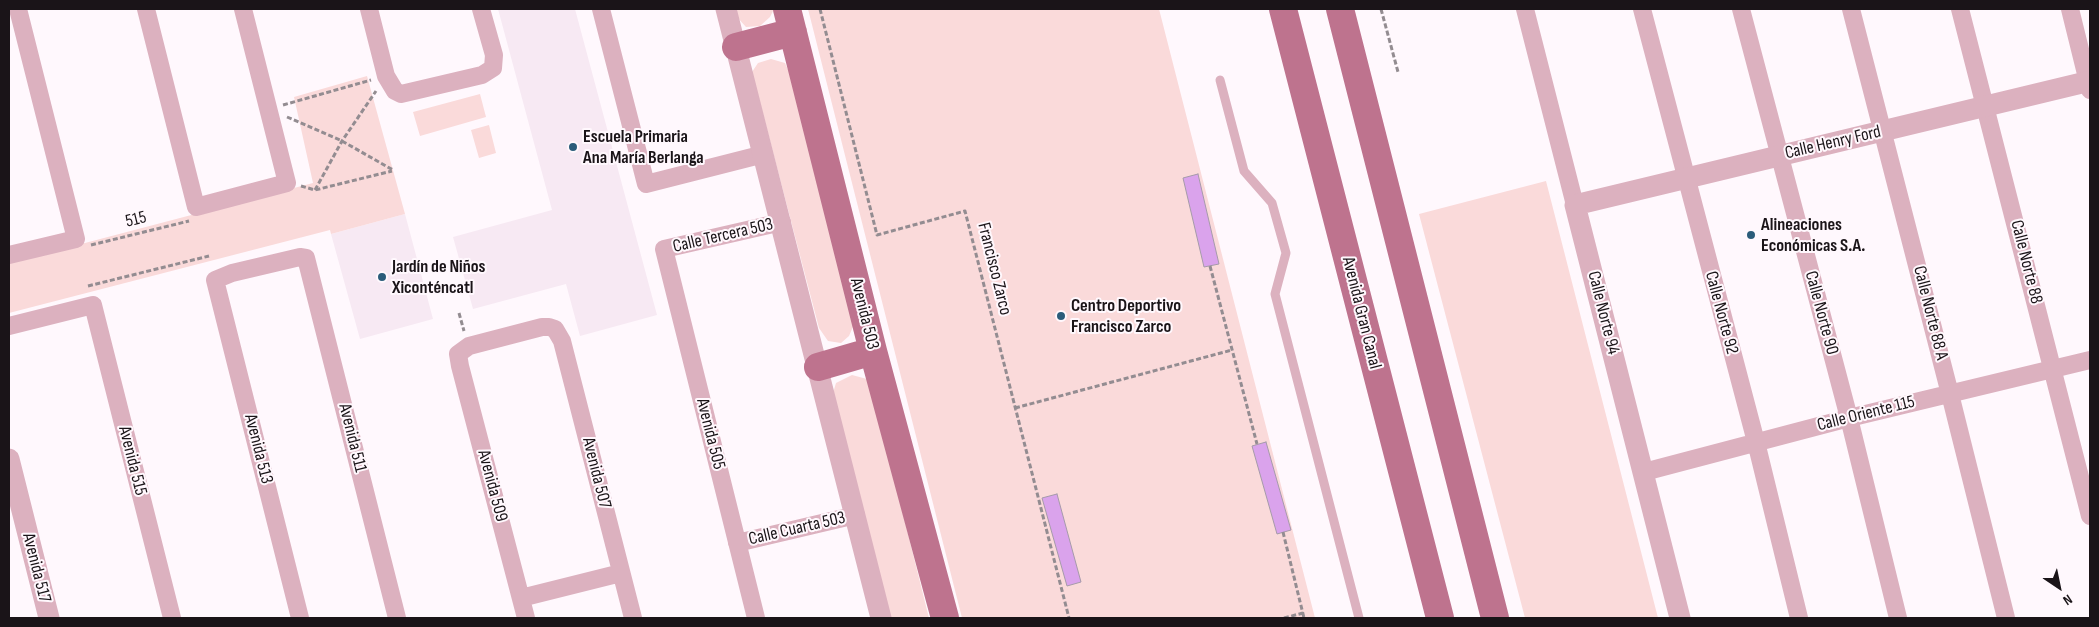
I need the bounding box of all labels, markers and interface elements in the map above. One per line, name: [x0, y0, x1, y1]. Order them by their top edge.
street label: Calle Henry Ford: [1783, 121, 1883, 165]
place label: Escuela Primaria Ana María Berlanga: [583, 126, 704, 168]
marker: Escuela Primaria Ana María Berlanga: [567, 141, 579, 153]
street label: 515: [123, 207, 149, 233]
street label: Calle Tercera 503: [671, 214, 775, 258]
place label: Alineaciones Económicas S.A.: [1761, 214, 1865, 256]
street label: Calle Norte 88: [2005, 218, 2047, 306]
street label: Francisco Zarco: [972, 221, 1016, 317]
marker: Alineaciones Económicas S.A.: [1745, 229, 1757, 241]
street label: Avenida Gran Canal: [1337, 255, 1385, 371]
place label: Jardín de Niños Xiconténcatl: [392, 256, 485, 298]
street label: Calle Norte 88 A: [1908, 264, 1952, 362]
street label: Calle Norte 94: [1582, 269, 1624, 357]
street label: Calle Norte 92: [1700, 269, 1742, 357]
street label: Calle Norte 90: [1799, 269, 1843, 357]
marker: Jardín de Niños Xiconténcatl: [376, 271, 388, 283]
street label: Avenida 503: [845, 276, 883, 352]
place label: Centro Deportivo Francisco Zarco: [1071, 295, 1181, 338]
marker: Centro Deportivo Francisco Zarco: [1055, 310, 1067, 322]
street label: Calle Oriente 115: [1815, 391, 1917, 437]
street label: Avenida 505: [691, 396, 729, 472]
street label: Avenida 511: [333, 402, 371, 474]
street label: Avenida 513: [239, 412, 277, 486]
street label: Avenida 515: [113, 424, 151, 498]
street label: Avenida 507: [577, 435, 615, 511]
street label: Avenida 509: [472, 448, 512, 524]
street label: Calle Cuarta 503: [747, 507, 847, 551]
street label: Avenida 517: [17, 531, 55, 605]
north arrow: [2034, 562, 2084, 612]
text: N: [2060, 591, 2076, 609]

